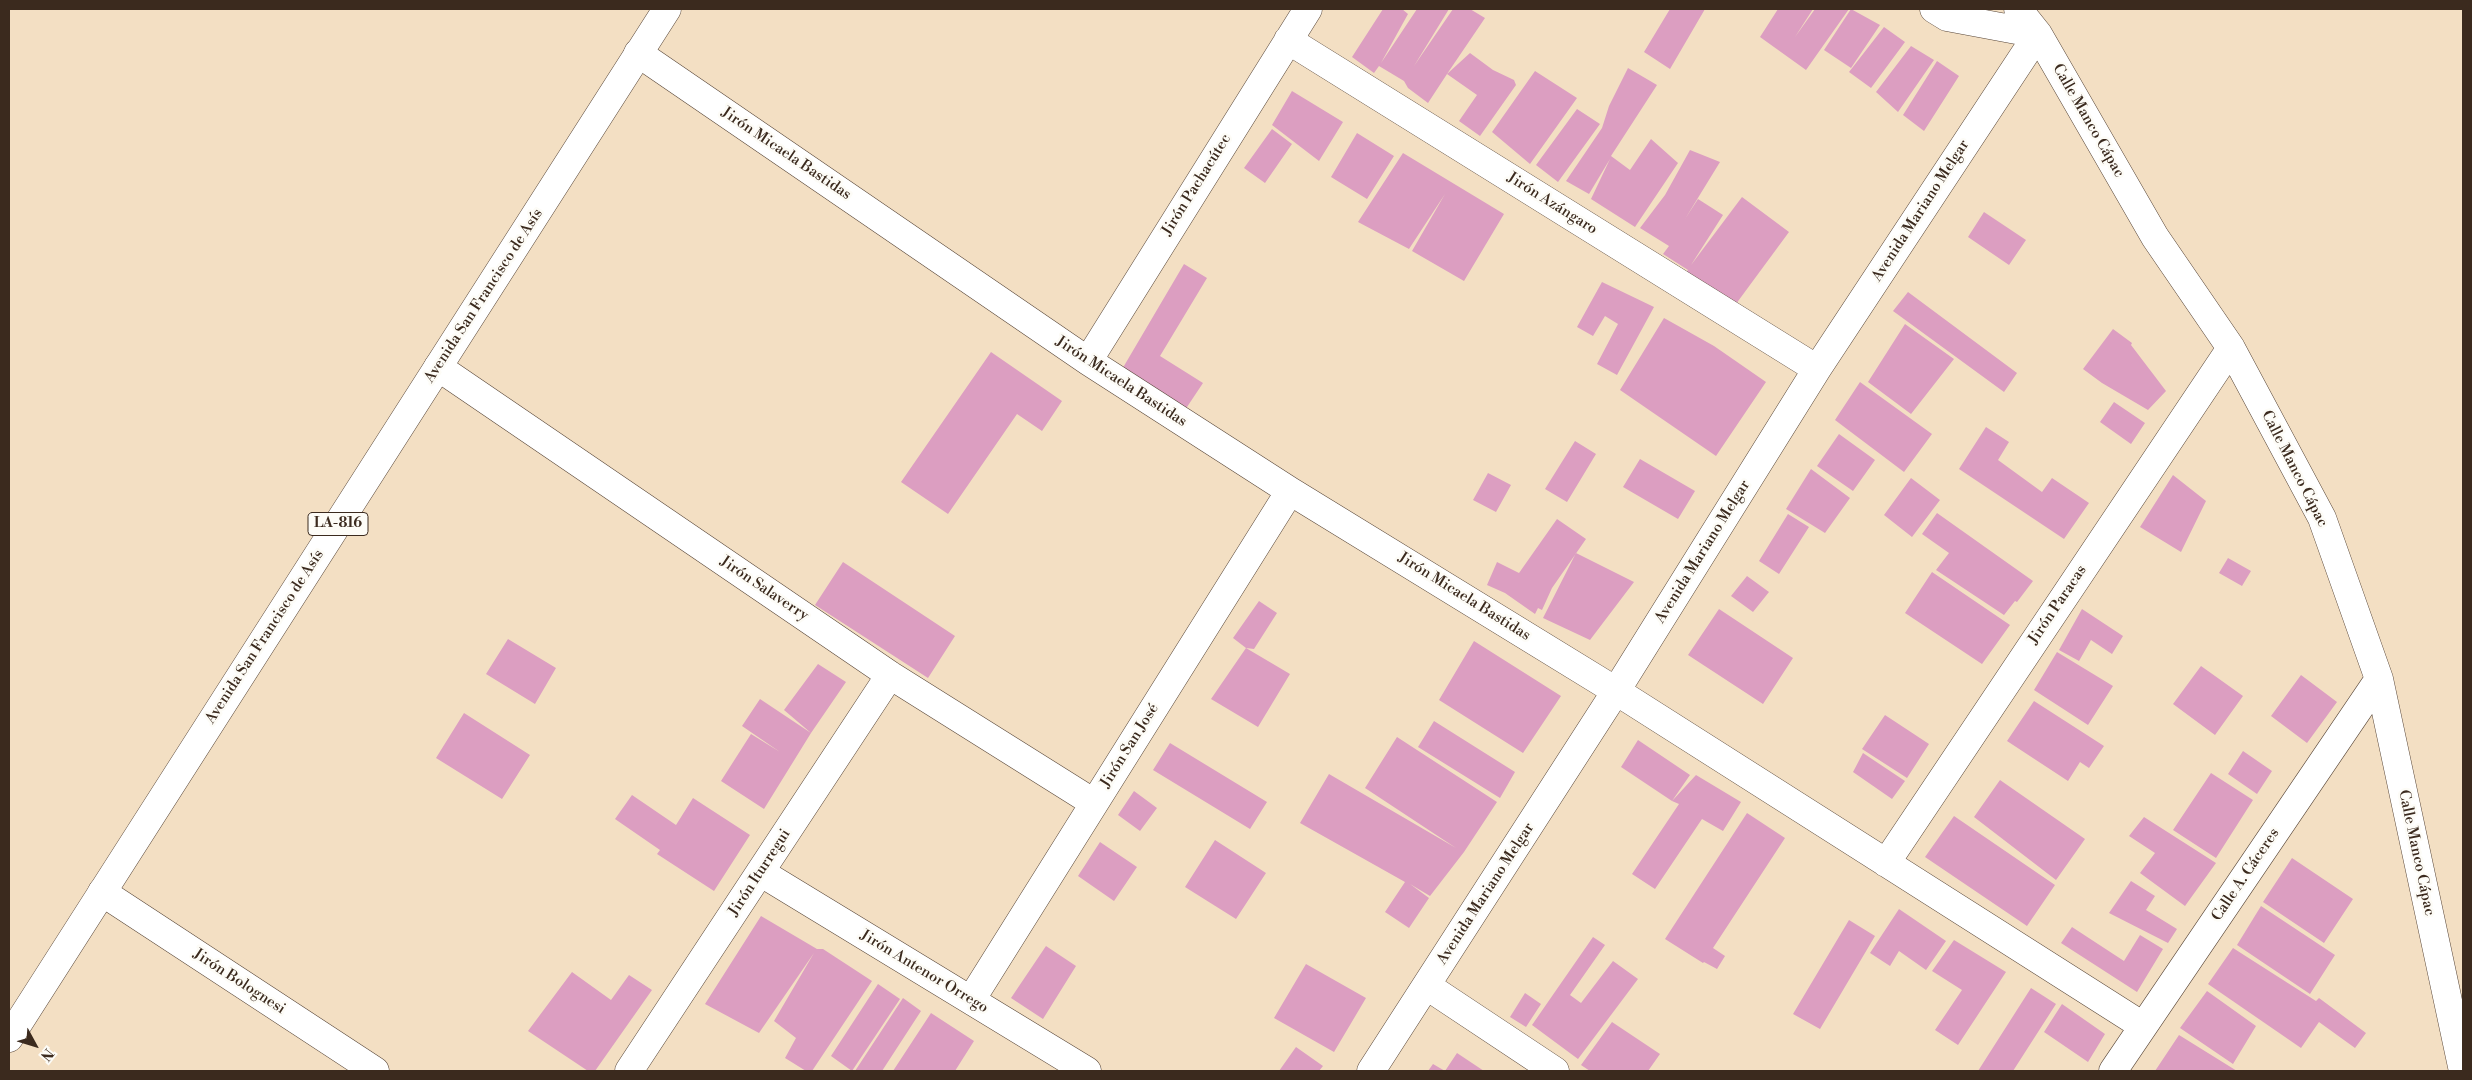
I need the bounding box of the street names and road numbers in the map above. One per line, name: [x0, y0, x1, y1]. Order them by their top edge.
street label: Calle Manco Cápac: [2048, 61, 2128, 181]
street label: Jirón Micaela Bastidas: [718, 104, 854, 204]
street label: Jirón Pachacútec: [1159, 131, 1235, 239]
street label: Avenida Mariano Melgar: [1868, 137, 1974, 285]
street label: Jirón Azángaro: [1504, 169, 1600, 239]
street label: Avenida San Francisco de Asís: [421, 206, 547, 386]
street label: Jirón Micaela Bastidas: [1052, 333, 1190, 431]
street label: Calle Manco Cápac: [2257, 408, 2331, 530]
street label: Avenida Mariano Melgar: [1652, 477, 1754, 627]
road number: LA-816: [308, 512, 368, 536]
street label: Avenida San Francisco de Asís: [202, 547, 328, 727]
street label: Jirón Micaela Bastidas: [1395, 549, 1533, 645]
street label: Jirón Salaverry: [716, 553, 812, 625]
street label: Jirón Paracas: [2025, 562, 2091, 648]
street label: Jirón San José: [1097, 701, 1163, 791]
street label: Calle Manco Cápac: [2394, 789, 2438, 917]
street label: Avenida Mariano Melgar: [1433, 820, 1539, 968]
street label: Calle A. Cáceres: [2208, 825, 2284, 925]
street label: Jirón Iturregui: [725, 826, 795, 920]
street label: Jirón Antenor Orrego: [857, 927, 991, 1017]
street label: Jirón Bolognesi: [190, 946, 288, 1018]

